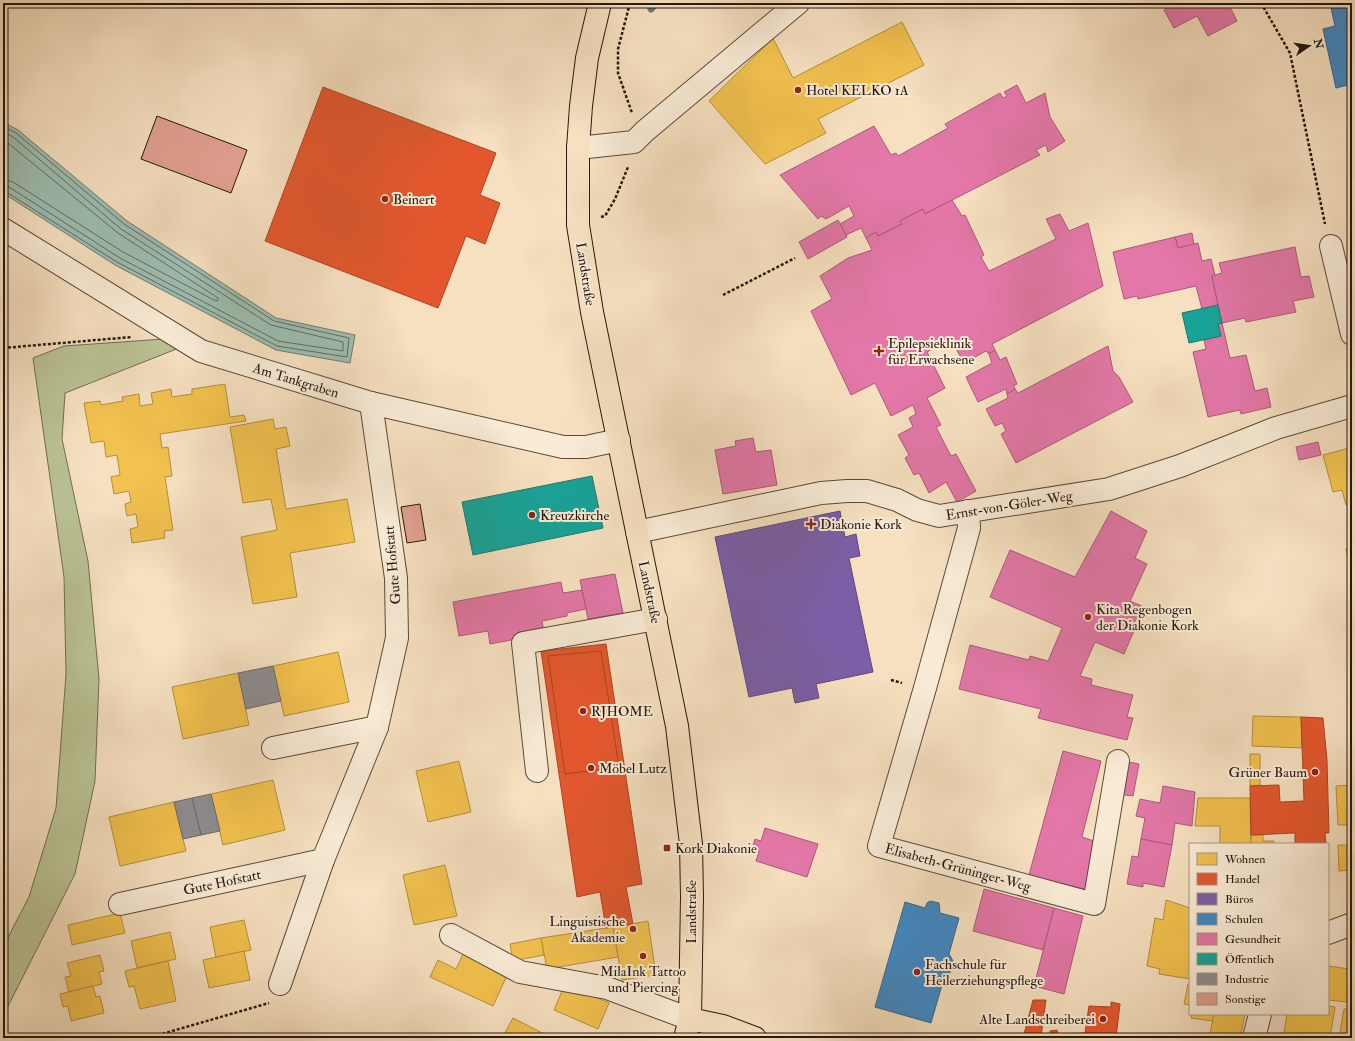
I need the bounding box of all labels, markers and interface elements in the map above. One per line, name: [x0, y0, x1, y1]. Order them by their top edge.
north arrow: [1289, 26, 1329, 66]
text: N: [1311, 37, 1326, 51]
place label: Hotel KELKO 1A: [806, 82, 909, 99]
marker: Hotel KELKO 1A: [793, 85, 803, 95]
place label: Beinert: [393, 191, 435, 208]
marker: Beinert: [380, 194, 390, 204]
street label: Landstraße: [572, 241, 599, 307]
place label: Epilepsieklinik für Erwachsene: [888, 335, 974, 368]
marker: Epilepsieklinik für Erwachsene: [873, 345, 885, 357]
street label: Am Tankgraben: [250, 359, 341, 402]
street label: Ernst-von-Göler-Weg: [944, 487, 1075, 524]
place label: Kreuzkirche: [540, 507, 609, 524]
marker: Kreuzkirche: [527, 510, 537, 520]
place label: Diakonie Kork: [820, 516, 902, 533]
marker: Diakonie Kork: [805, 518, 817, 530]
street label: Gute Hofstatt: [381, 524, 404, 605]
street label: Landstraße: [635, 559, 664, 625]
place label: Kita Regenbogen der Diakonie Kork: [1096, 601, 1199, 634]
marker: Kita Regenbogen der Diakonie Kork: [1083, 612, 1093, 622]
place label: RJHOME: [591, 703, 653, 720]
marker: RJHOME: [578, 706, 588, 716]
place label: Möbel Lutz: [599, 760, 667, 777]
marker: Möbel Lutz: [586, 763, 596, 773]
place label: Grüner Baum: [1229, 764, 1307, 781]
marker: Grüner Baum: [1310, 767, 1320, 777]
place label: Kork Diakonie: [675, 840, 757, 857]
street label: Elisabeth-Grüninger-Weg: [883, 840, 1034, 895]
marker: Kork Diakonie: [662, 843, 672, 853]
legend: [1189, 843, 1329, 1015]
text: Wohnen: [1224, 852, 1266, 867]
street label: Gute Hofstatt: [182, 866, 263, 899]
text: Handel: [1225, 872, 1260, 887]
street label: Landstraße: [683, 880, 700, 944]
text: Büros: [1225, 892, 1253, 907]
text: Schulen: [1225, 912, 1263, 927]
place label: Linguistische Akademie: [549, 913, 625, 946]
marker: Linguistische Akademie: [628, 924, 638, 934]
text: Gesundheit: [1225, 932, 1281, 947]
marker: MilaInk Tattoo und Piercing: [638, 951, 648, 961]
text: Öffentlich: [1225, 952, 1275, 967]
place label: Fachschule für Heilerziehungspflege: [925, 956, 1043, 990]
place label: MilaInk Tattoo und Piercing: [600, 963, 686, 996]
marker: Fachschule für Heilerziehungspflege: [912, 967, 922, 977]
text: Industrie: [1225, 972, 1269, 987]
text: Sonstige: [1225, 992, 1266, 1007]
place label: Alte Landschreiberei: [978, 1011, 1095, 1028]
marker: Alte Landschreiberei: [1098, 1014, 1108, 1024]

